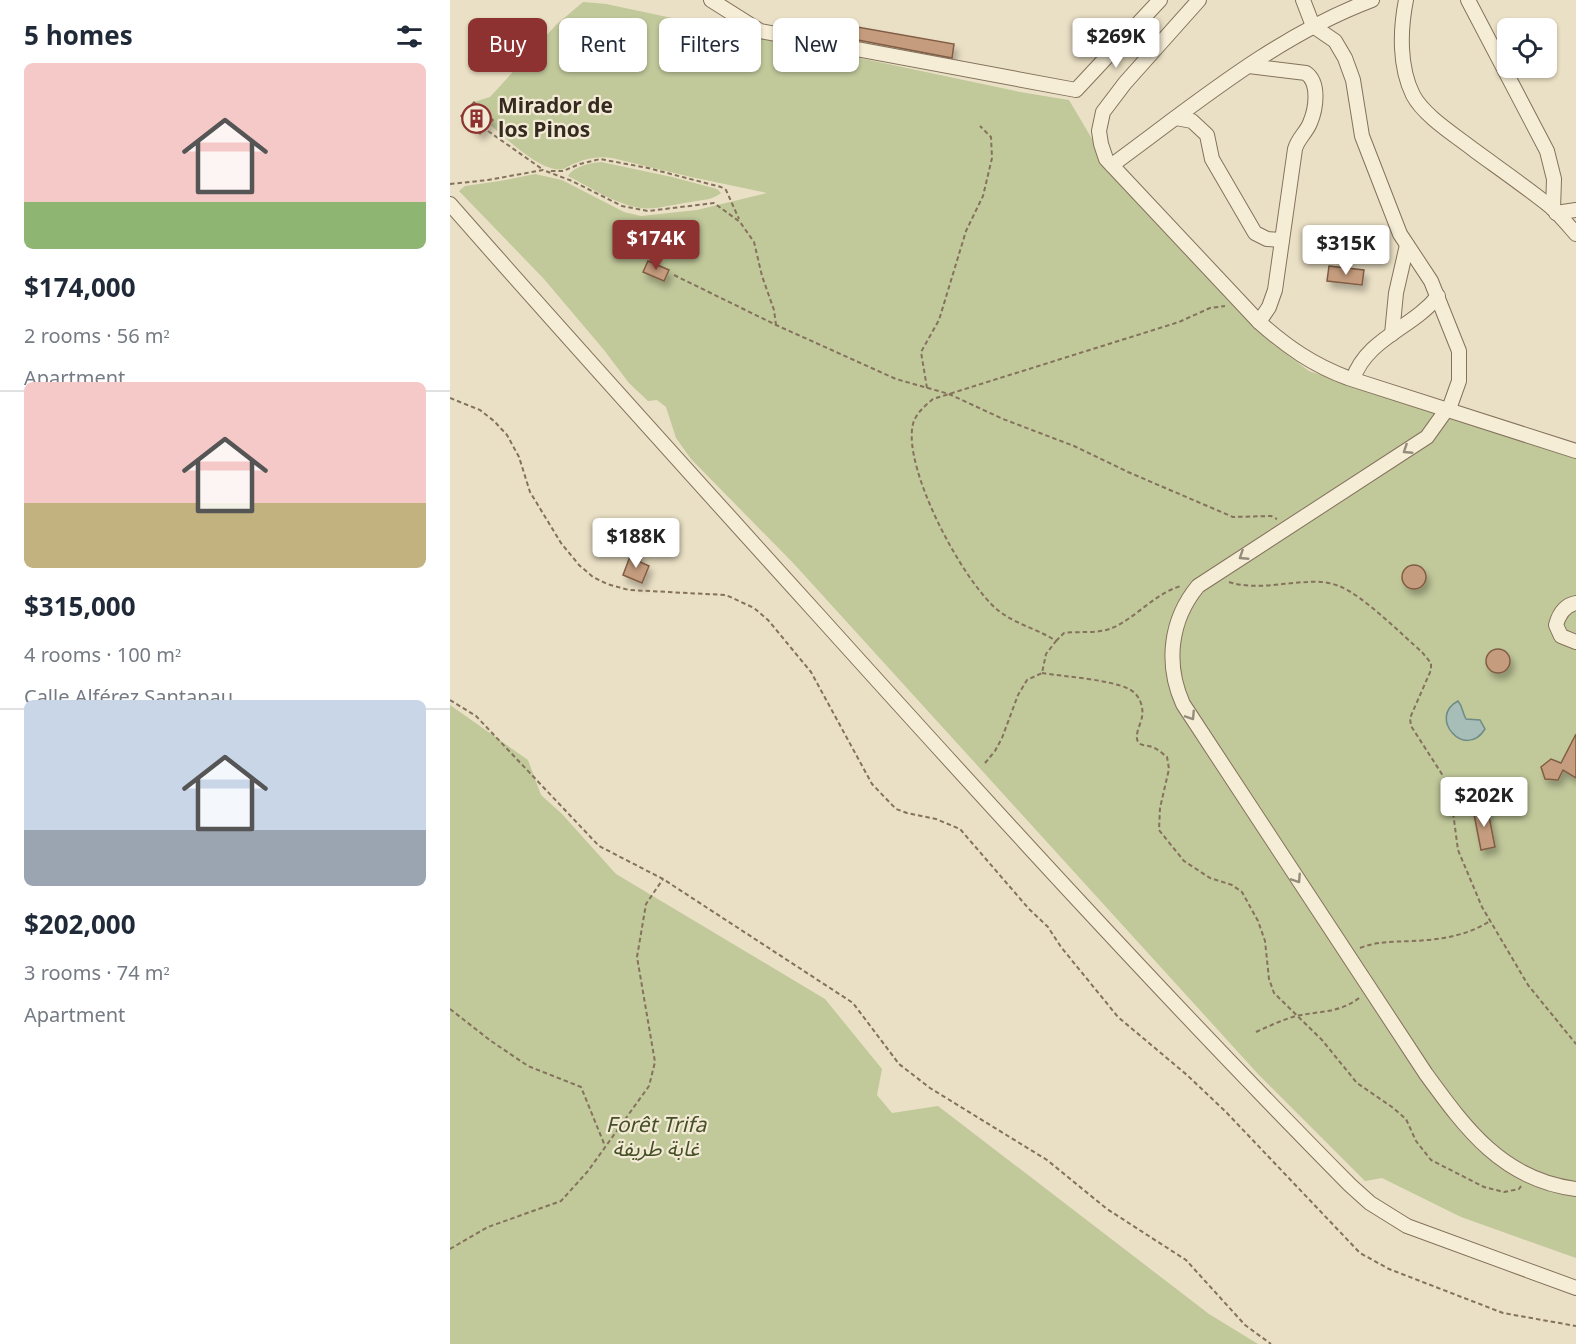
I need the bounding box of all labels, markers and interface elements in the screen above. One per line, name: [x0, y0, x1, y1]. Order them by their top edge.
text: 5 homes: [24, 9, 133, 64]
text: $269K: [1086, 16, 1146, 58]
chip: Buy: [468, 18, 547, 72]
chip: Rent: [559, 18, 647, 72]
chip: Filters: [659, 18, 761, 72]
chip: New: [773, 18, 859, 72]
pin: $269K: [1074, 18, 1158, 69]
map controls: [1497, 18, 1557, 78]
button: locate: [1497, 18, 1557, 78]
icon: filters: [393, 20, 426, 53]
place label: Mirador de los Pinos: [498, 84, 613, 152]
icon: home: [171, 102, 279, 210]
building icon: Mirador de los Pinos: [461, 102, 493, 134]
text: $174K: [626, 218, 686, 260]
pin: $174K: [614, 220, 698, 271]
text: $315K: [1316, 223, 1376, 265]
pin: $315K: [1304, 225, 1388, 276]
text: $174,000: [24, 261, 136, 316]
text: 2 rooms · 56 m²: [24, 316, 170, 358]
text: Apartment: [24, 358, 125, 400]
icon: home: [171, 421, 279, 529]
one-way arrow: [1402, 442, 1413, 453]
text: $188K: [606, 516, 666, 558]
pin: $188K: [594, 518, 678, 569]
one-way arrow: [1239, 548, 1249, 560]
text: $315,000: [24, 580, 136, 635]
text: 4 rooms · 100 m²: [24, 635, 181, 677]
text: Calle Alférez Santapau: [24, 677, 233, 719]
one-way arrow: [1183, 710, 1195, 720]
icon: home: [171, 739, 279, 847]
text: $202K: [1454, 775, 1514, 817]
pin: $202K: [1442, 777, 1526, 828]
one-way arrow: [1290, 873, 1302, 883]
text: $202,000: [24, 898, 136, 953]
text: 3 rooms · 74 m²: [24, 953, 170, 995]
text: Apartment: [24, 995, 125, 1037]
park label: Forêt Trifa غابة طريفة: [606, 1103, 707, 1171]

